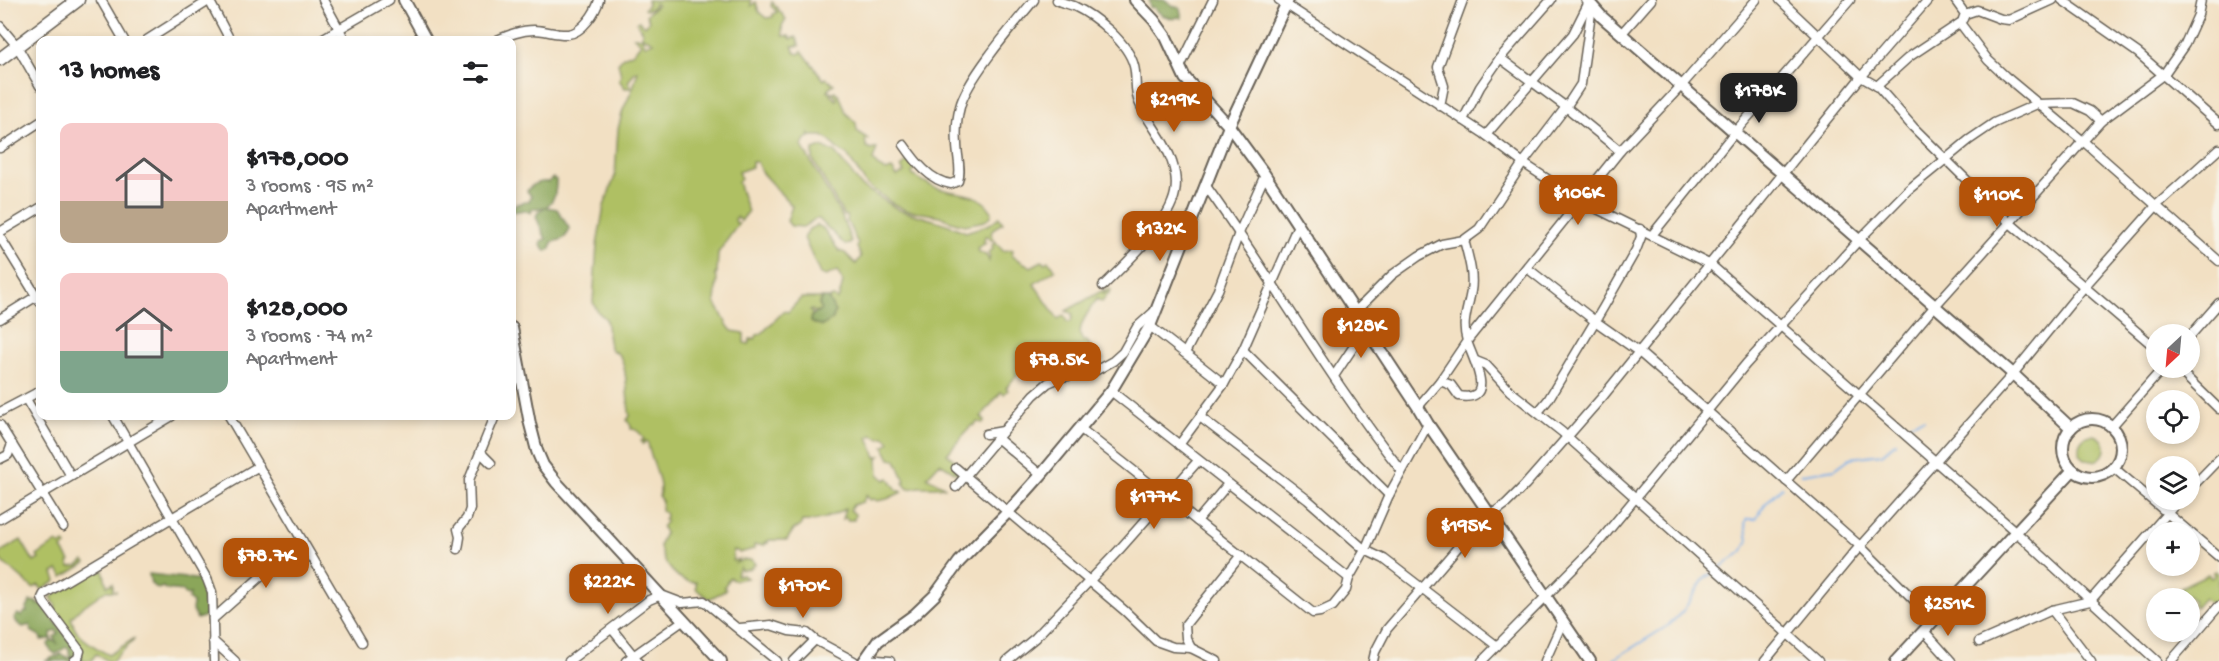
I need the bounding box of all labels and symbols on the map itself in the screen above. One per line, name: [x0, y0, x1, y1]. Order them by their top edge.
pin: $178K: [1717, 73, 1801, 124]
pin: $219K: [1132, 82, 1216, 133]
pin: $106K: [1536, 175, 1620, 226]
pin: $110K: [1955, 177, 2039, 228]
pin: $132K: [1118, 211, 1202, 262]
pin: $128K: [1319, 308, 1403, 359]
north arrow: [2146, 324, 2200, 378]
pin: $78.5K: [1009, 342, 1107, 393]
pin: $177K: [1112, 479, 1196, 530]
pin: $195K: [1423, 508, 1507, 559]
pin: $78.7K: [217, 538, 315, 589]
pin: $222K: [566, 564, 650, 615]
pin: $170K: [761, 568, 845, 619]
pin: $251K: [1906, 586, 1990, 637]

